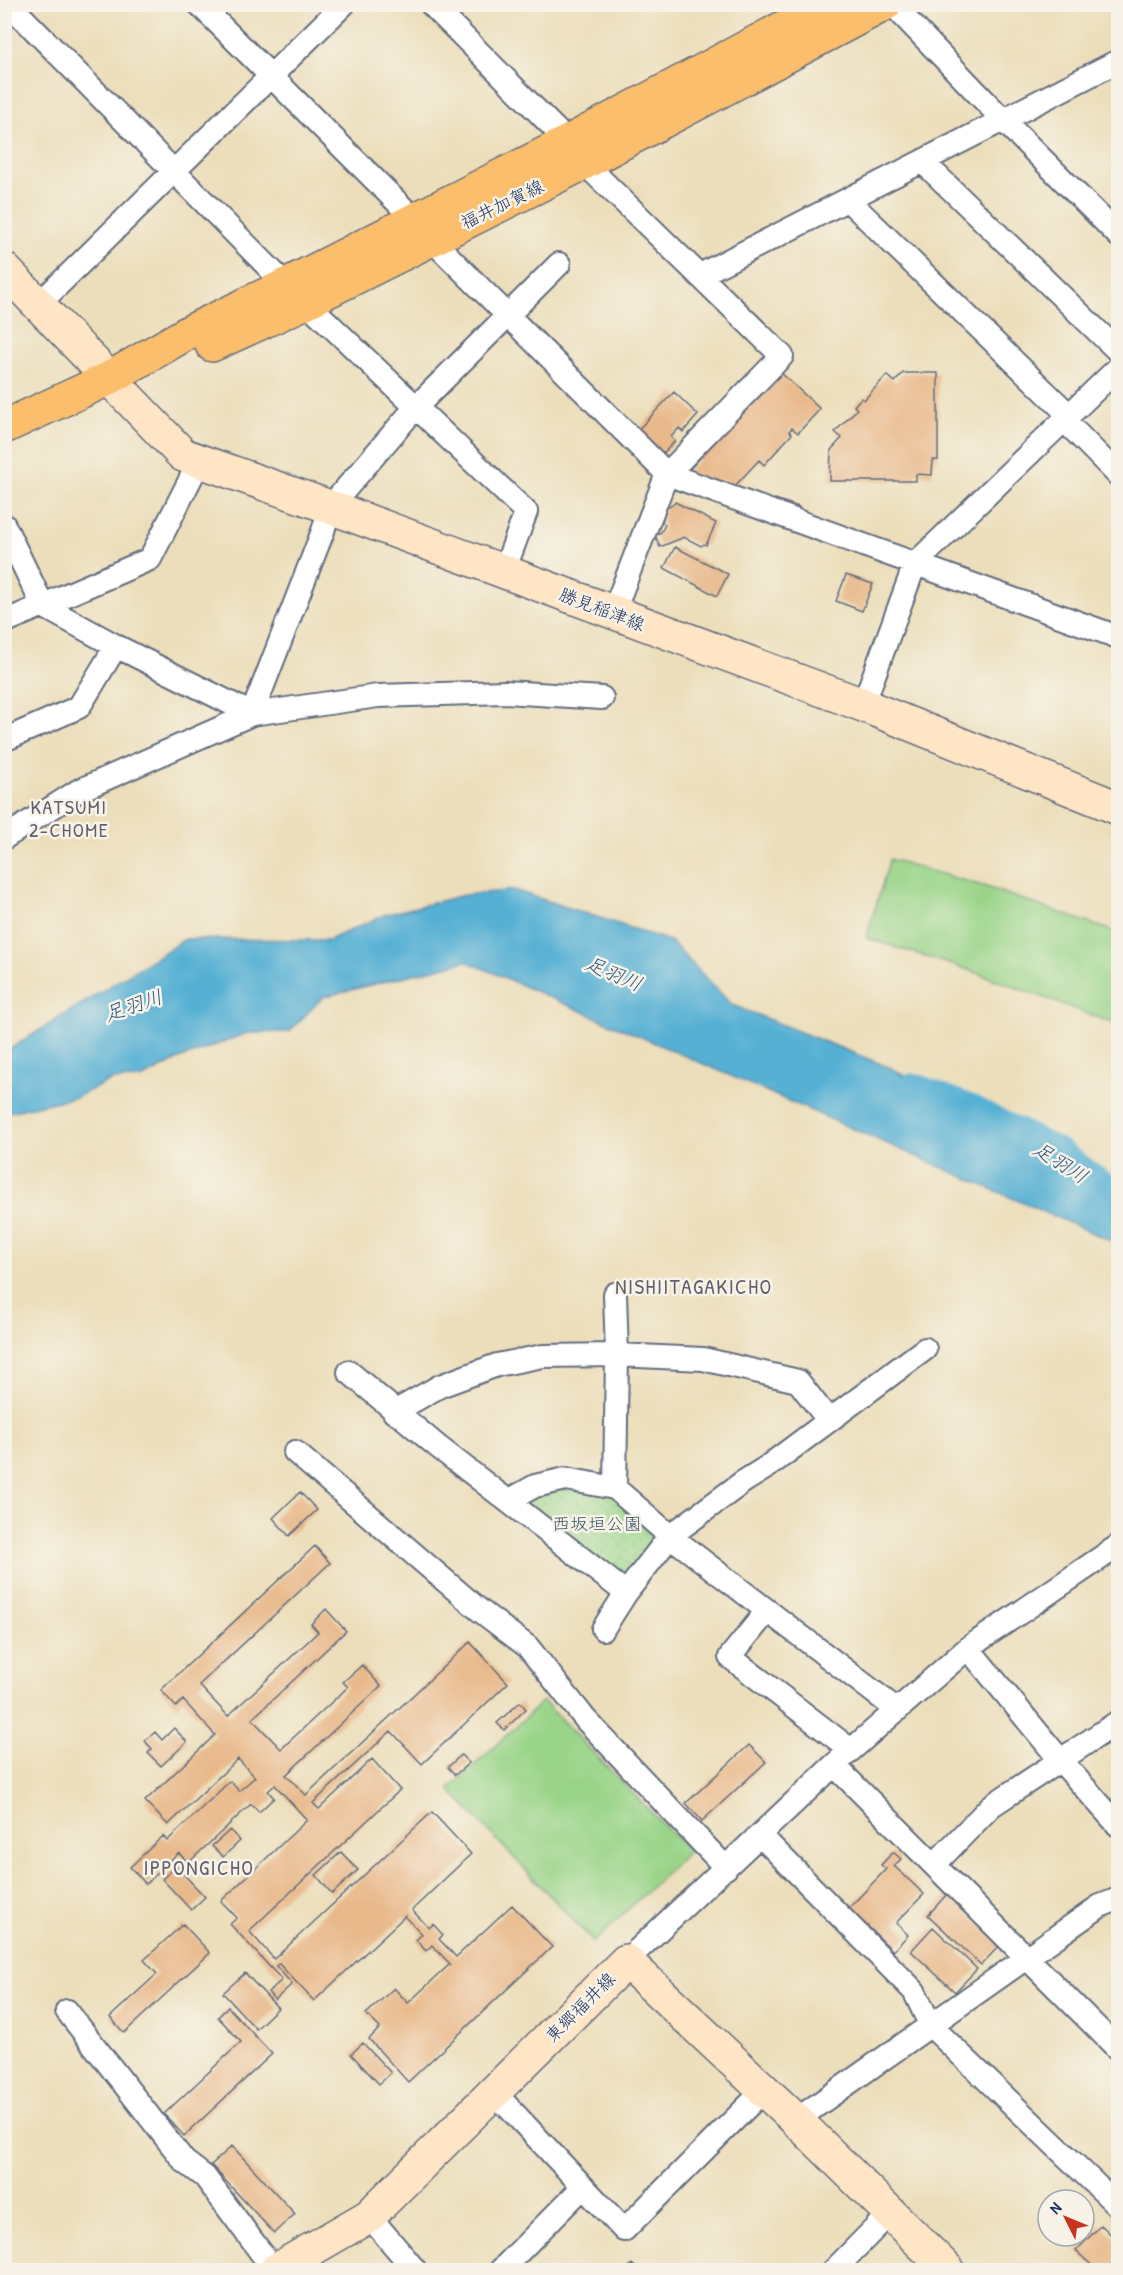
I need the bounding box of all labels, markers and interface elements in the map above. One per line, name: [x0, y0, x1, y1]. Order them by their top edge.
street label: 福井加賀線: [456, 173, 548, 235]
street label: 勝見稲津線: [556, 581, 648, 637]
district label: KATSUMI 2-CHOME: [29, 793, 109, 843]
water label: 足羽川: [581, 949, 647, 997]
water label: 足羽川: [100, 982, 166, 1028]
water label: 足羽川: [1028, 1135, 1094, 1189]
district label: NISHIITAGAKICHO: [615, 1272, 773, 1301]
park label: 西坂垣公園: [552, 1511, 642, 1536]
district label: IPPONGICHO: [143, 1853, 255, 1882]
street label: 東郷福井線: [539, 1966, 621, 2048]
north arrow: [1036, 2188, 1096, 2248]
text: N: [1044, 2197, 1066, 2218]

